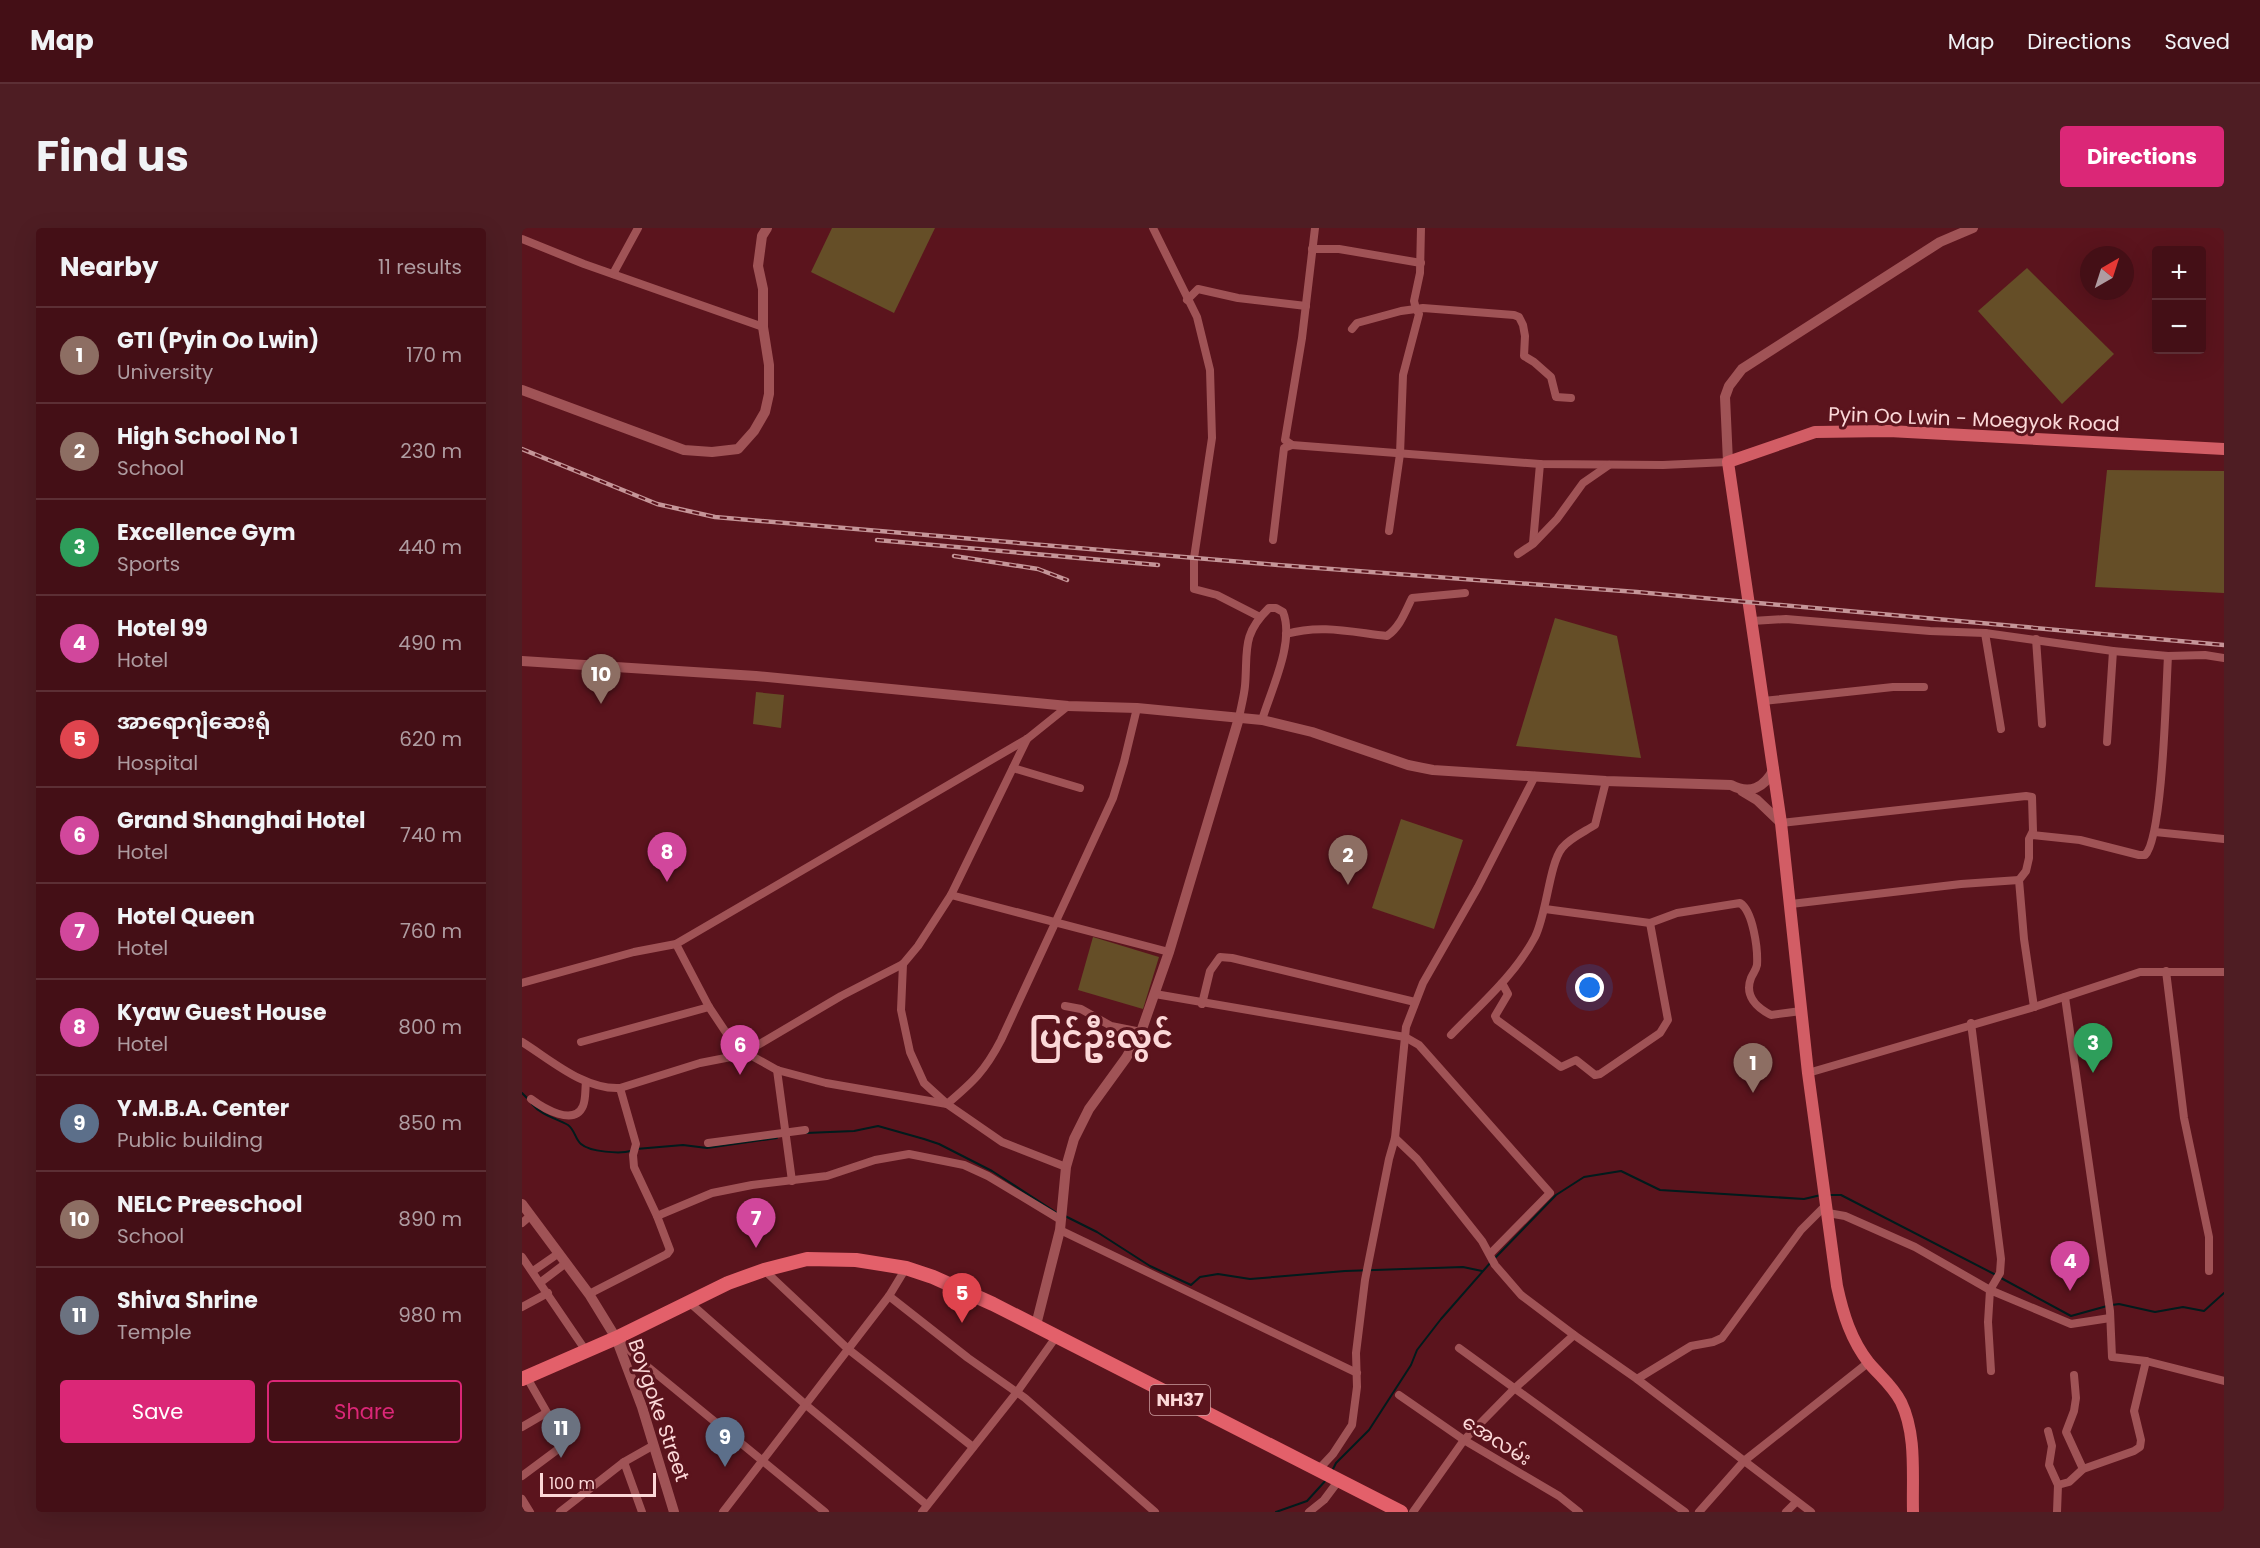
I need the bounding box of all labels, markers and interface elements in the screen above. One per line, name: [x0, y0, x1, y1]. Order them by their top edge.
text: Map: [30, 21, 94, 60]
text: Map: [1948, 27, 1994, 56]
text: Directions: [2027, 27, 2131, 56]
text: Saved: [2164, 27, 2230, 56]
button: Directions: [2060, 126, 2224, 187]
text: Find us: [36, 127, 189, 186]
north arrow: [2080, 246, 2134, 300]
map controls: [2152, 246, 2206, 354]
button: +: [2152, 246, 2206, 300]
text: Nearby: [60, 249, 158, 285]
text: 11 results: [378, 253, 462, 281]
button: −: [2152, 300, 2206, 354]
text: GTI (Pyin Oo Lwin): [117, 325, 319, 356]
text: 1: [76, 341, 83, 369]
text: 170 m: [406, 341, 462, 369]
text: University: [117, 358, 213, 386]
street label: Pyin Oo Lwin - Moegyok Road: [1828, 400, 2120, 438]
text: High School No 1: [117, 421, 298, 452]
text: 2: [74, 437, 85, 465]
text: 230 m: [400, 437, 462, 465]
text: School: [117, 454, 184, 482]
text: Excellence Gym: [117, 517, 296, 548]
text: 3: [73, 533, 86, 561]
text: 440 m: [398, 533, 462, 561]
text: Sports: [117, 550, 180, 578]
text: Hotel 99: [117, 613, 208, 644]
text: 4: [73, 629, 86, 657]
text: 490 m: [398, 629, 462, 657]
text: Hotel: [117, 646, 168, 674]
pin: 10: [582, 654, 620, 704]
text: အာရောဂျံဆေးရုံ: [117, 706, 271, 737]
text: 5: [73, 725, 86, 753]
text: 620 m: [399, 725, 462, 753]
text: Hospital: [117, 749, 198, 777]
text: Grand Shanghai Hotel: [117, 805, 366, 836]
text: 6: [73, 821, 86, 849]
text: 740 m: [400, 821, 462, 849]
pin: 8: [648, 832, 686, 882]
pin: 2: [1328, 836, 1368, 885]
text: Hotel: [117, 838, 168, 866]
text: Hotel Queen: [117, 901, 255, 932]
text: 7: [74, 917, 85, 945]
text: 760 m: [400, 917, 462, 945]
text: Hotel: [117, 934, 168, 962]
your location: [1575, 973, 1604, 1002]
text: Kyaw Guest House: [117, 997, 327, 1028]
text: 8: [73, 1013, 86, 1041]
text: 800 m: [398, 1013, 462, 1041]
district label: ပြင်ဦးလွင်: [1029, 1014, 1173, 1063]
pin: 3: [2074, 1024, 2112, 1073]
pin: 6: [720, 1026, 760, 1075]
text: Hotel: [117, 1030, 168, 1058]
pin: 1: [1734, 1044, 1772, 1093]
text: Y.M.B.A. Center: [117, 1093, 289, 1124]
text: 9: [73, 1109, 86, 1137]
text: 850 m: [398, 1109, 462, 1137]
text: Public building: [117, 1126, 263, 1154]
text: NELC Preeschool: [117, 1189, 303, 1220]
pin: 7: [736, 1198, 776, 1248]
text: 10: [69, 1205, 90, 1233]
text: 890 m: [398, 1205, 462, 1233]
text: School: [117, 1222, 184, 1250]
pin: 4: [2050, 1242, 2090, 1291]
pin: 5: [942, 1274, 982, 1323]
text: Shiva Shrine: [117, 1285, 258, 1316]
text: 11: [72, 1301, 87, 1329]
text: 980 m: [398, 1301, 462, 1329]
text: Temple: [117, 1318, 192, 1346]
street label: Boygoke Street: [621, 1335, 697, 1485]
button: Save: [60, 1380, 255, 1443]
button: Share: [267, 1380, 462, 1443]
road number: NH37: [1150, 1385, 1210, 1415]
pin: 11: [542, 1408, 580, 1458]
street label: အေလမ်း: [1457, 1408, 1537, 1472]
pin: 9: [706, 1418, 744, 1467]
scale bar: [540, 1470, 656, 1498]
text: 100 m: [549, 1472, 595, 1495]

